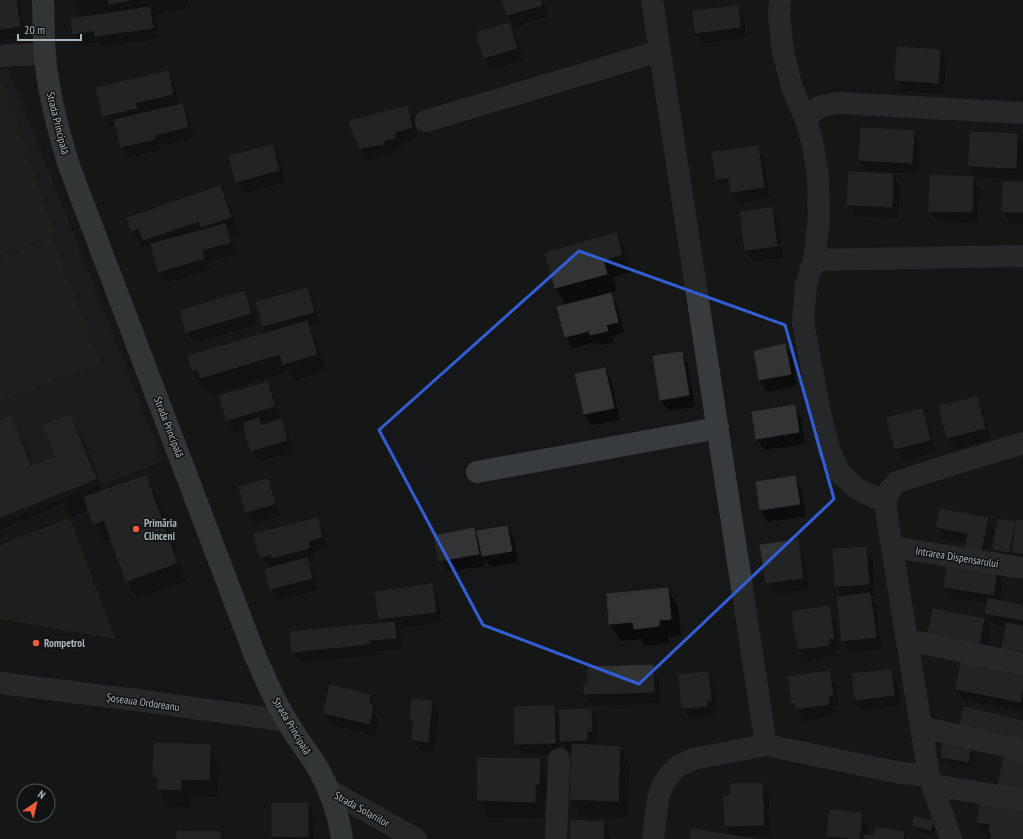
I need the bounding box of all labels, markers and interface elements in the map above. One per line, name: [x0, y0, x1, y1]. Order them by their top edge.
scale bar: [18, 16, 81, 42]
text: 20 m: [24, 22, 45, 37]
street label: Strada Principală: [43, 90, 73, 156]
street label: Strada Principală: [151, 395, 187, 459]
place label: Primăria Clinceni: [144, 516, 177, 543]
marker: Primăria Clinceni: [131, 524, 141, 534]
street label: Intrarea Dispensarului: [915, 544, 999, 570]
place label: Rompetrol: [44, 636, 85, 650]
marker: Rompetrol: [31, 638, 41, 648]
street label: Șoseaua Ordoreanu: [106, 690, 181, 714]
street label: Strada Principală: [270, 695, 314, 757]
north arrow: [16, 783, 56, 823]
text: N: [35, 787, 48, 802]
street label: Strada Solariilor: [332, 788, 392, 830]

